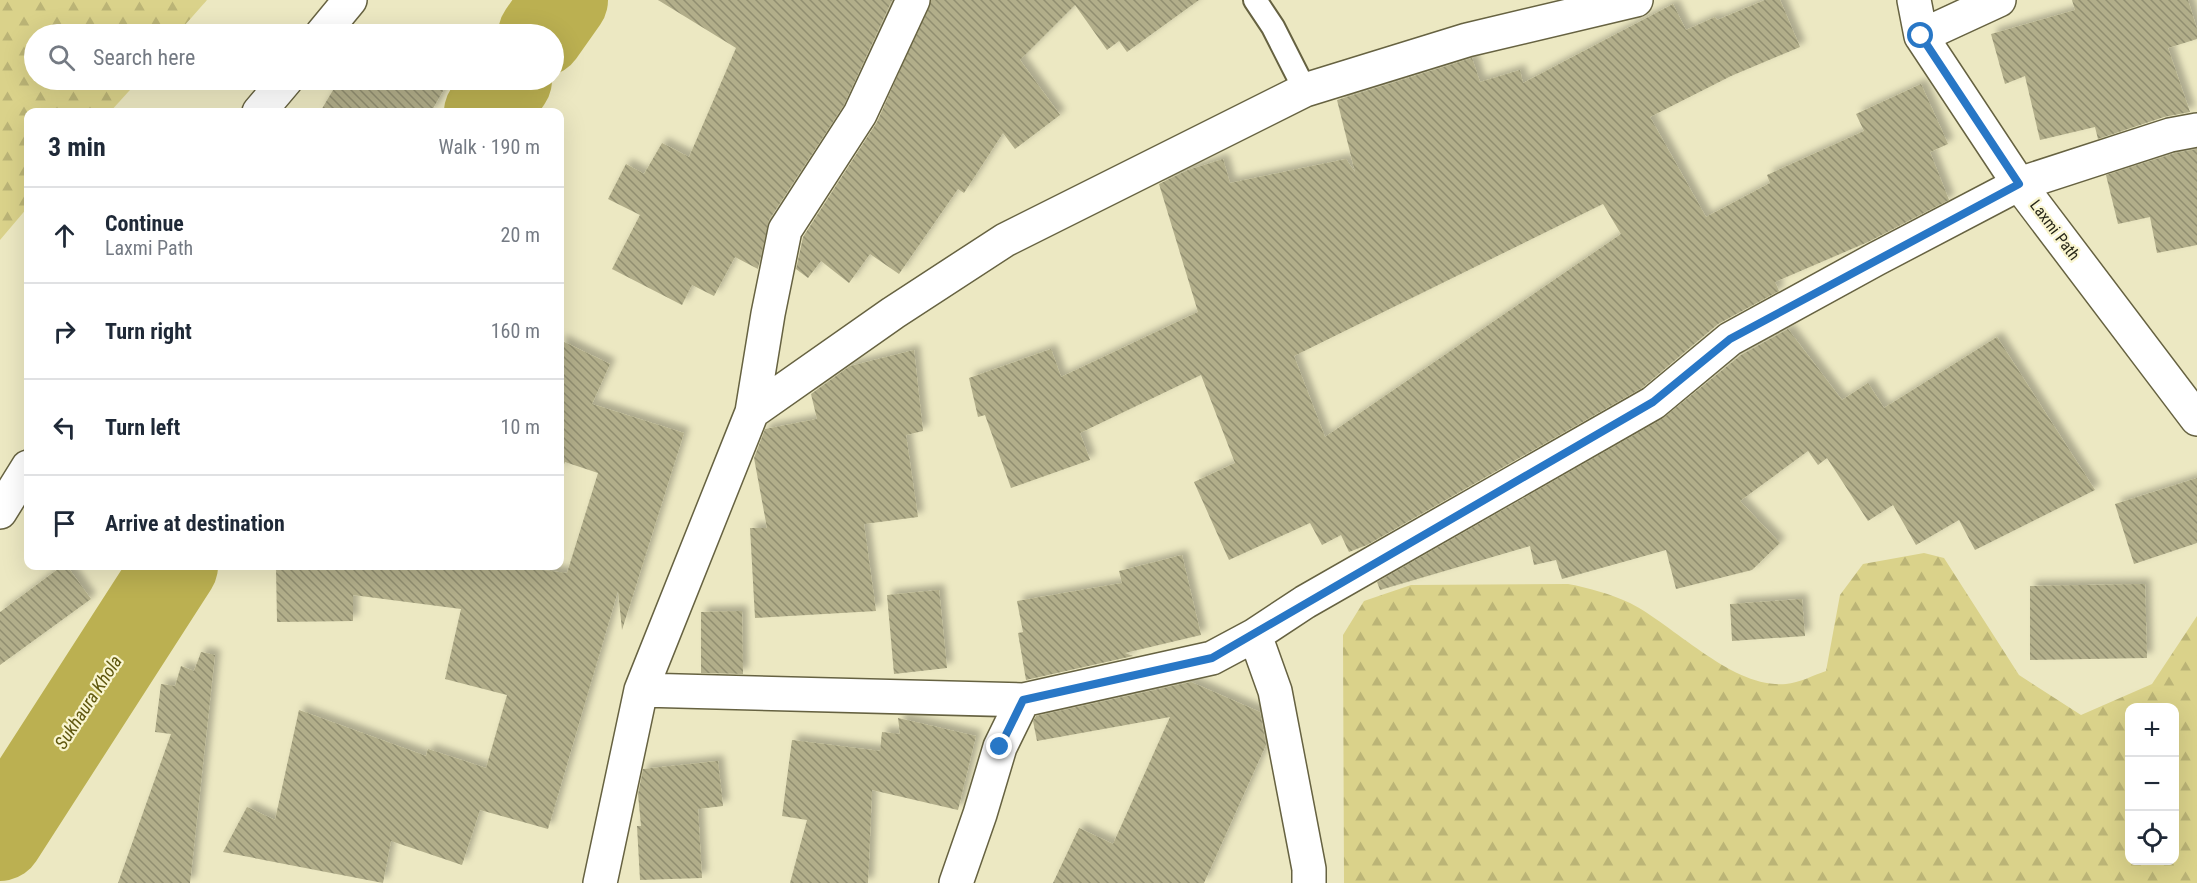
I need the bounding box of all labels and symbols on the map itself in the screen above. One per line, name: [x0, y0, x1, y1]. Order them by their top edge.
route start: [1907, 22, 1933, 48]
street label: Laxmi Path: [2026, 196, 2084, 264]
water label: Sukhaura Khola: [50, 651, 126, 753]
route end: [986, 733, 1012, 759]

